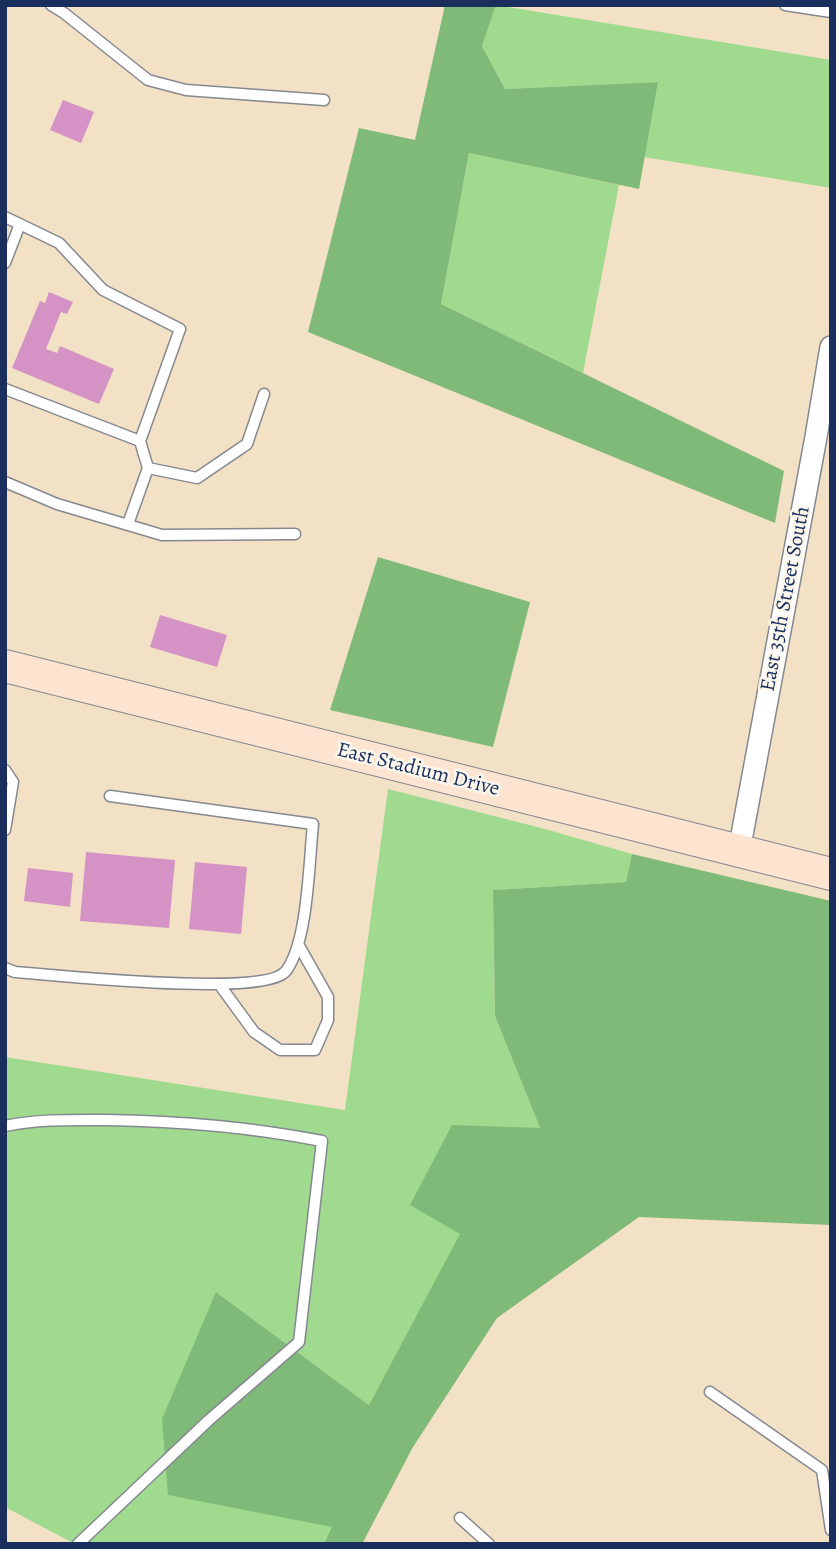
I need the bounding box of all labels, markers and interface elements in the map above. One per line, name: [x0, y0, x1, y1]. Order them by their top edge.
street label: East 35th Street South: [756, 504, 816, 694]
street label: East Stadium Drive: [334, 738, 502, 802]

